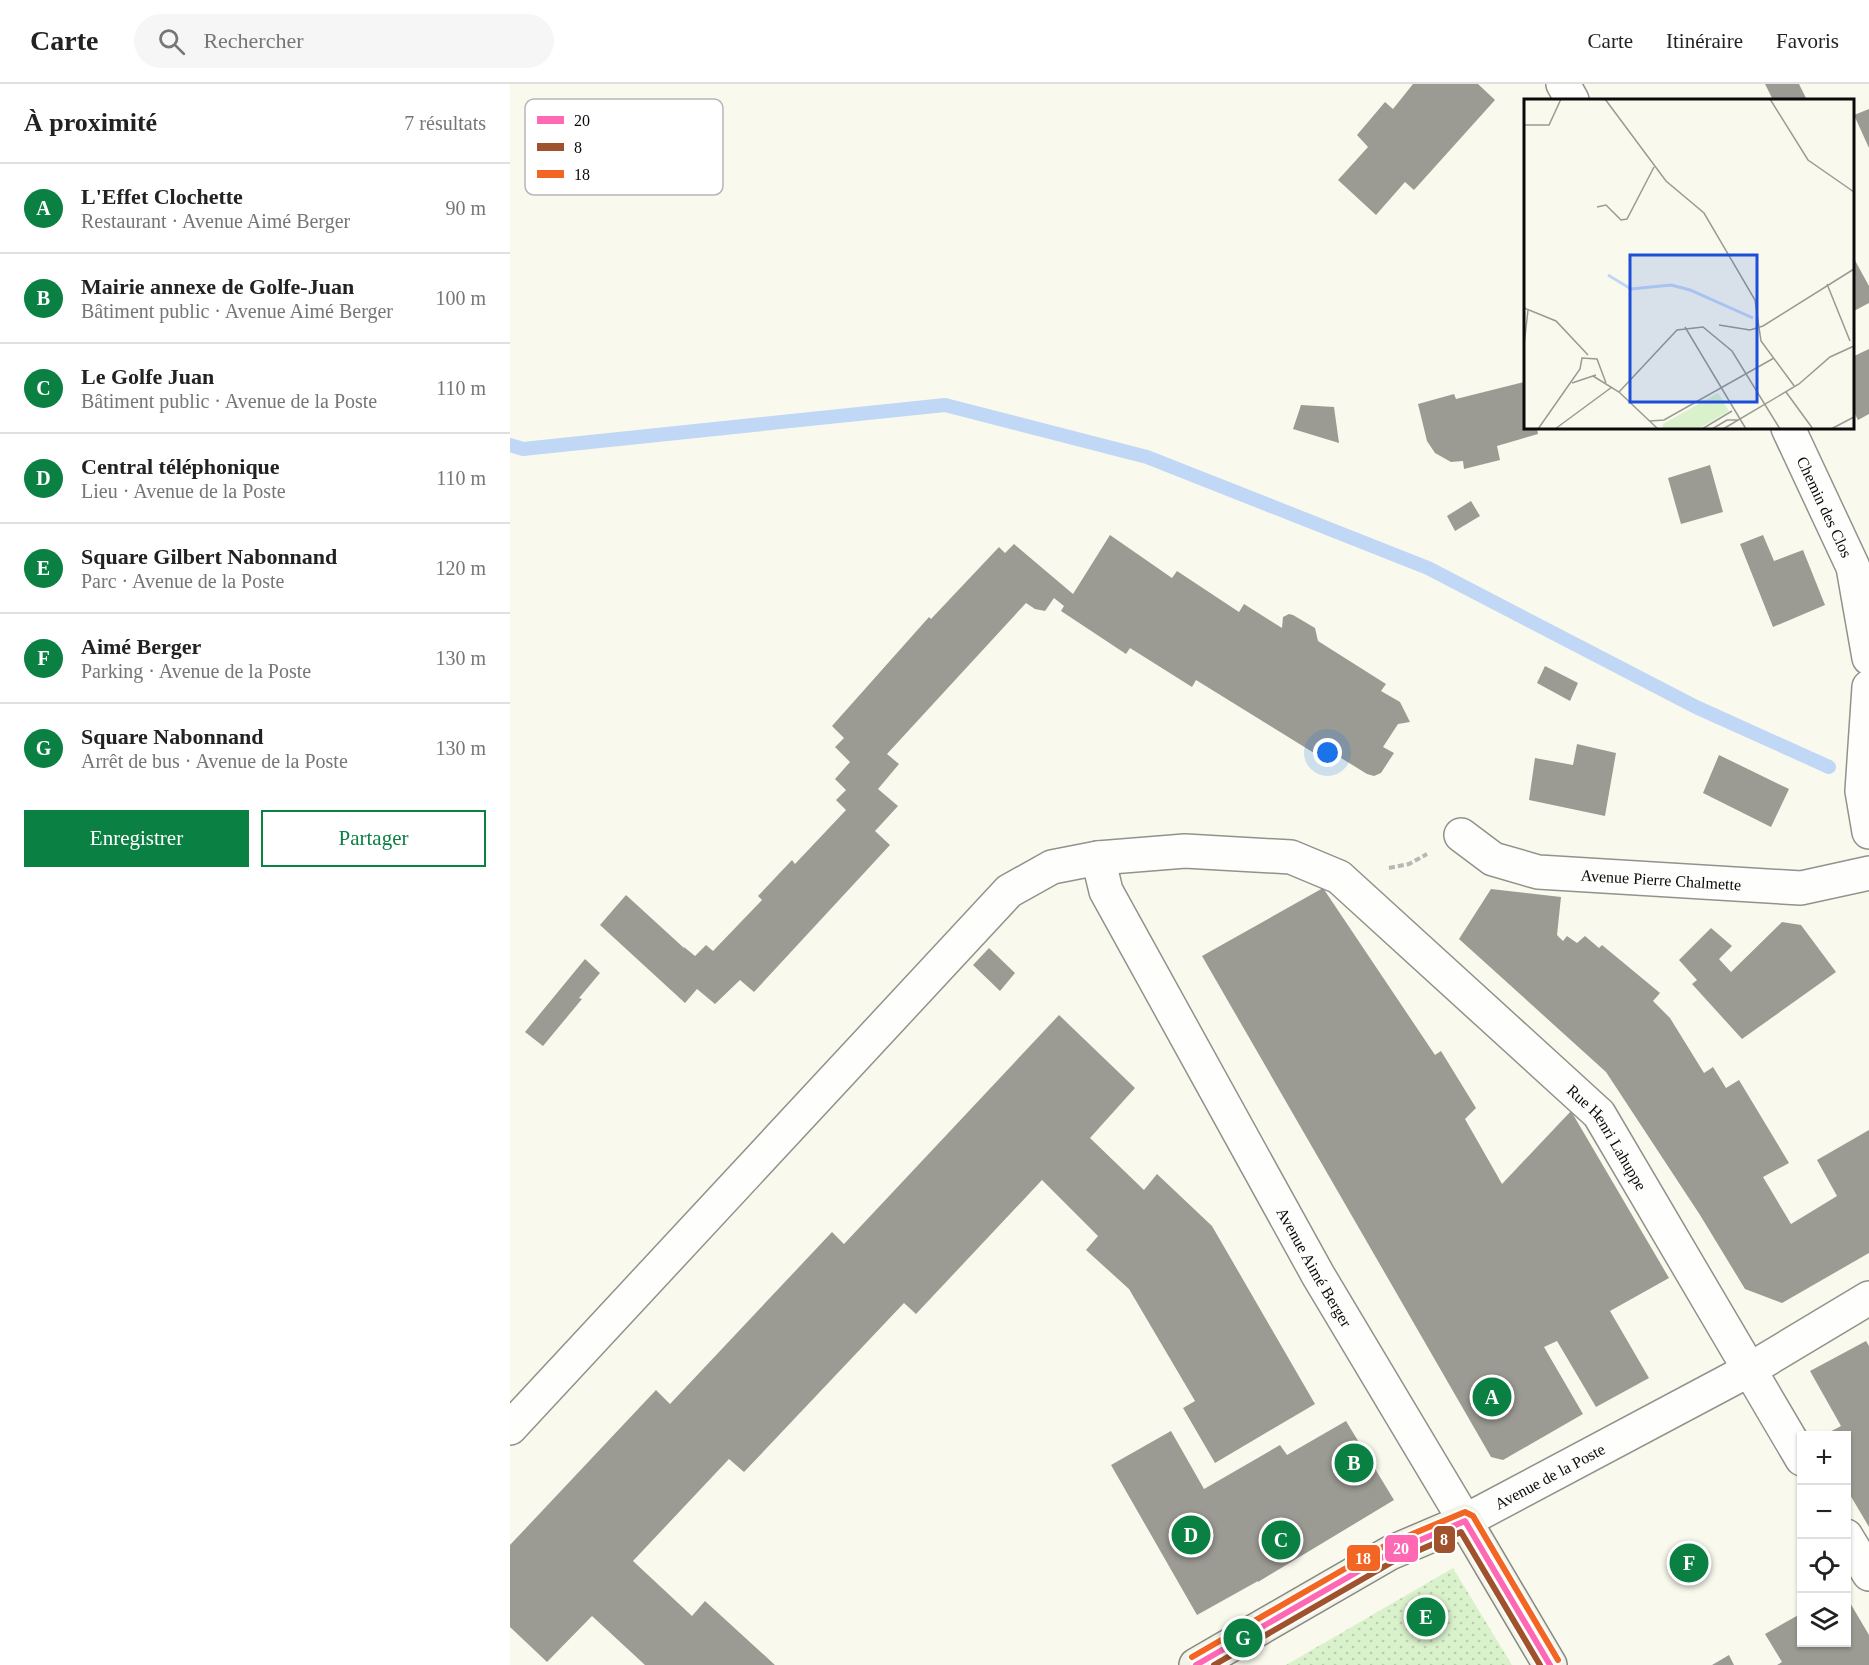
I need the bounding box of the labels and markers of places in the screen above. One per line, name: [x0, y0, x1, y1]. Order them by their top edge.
pin: A: [1472, 1374, 1512, 1420]
pin: B: [1334, 1440, 1374, 1486]
pin: D: [1172, 1512, 1210, 1558]
pin: C: [1262, 1518, 1300, 1562]
pin: F: [1670, 1540, 1708, 1586]
pin: E: [1406, 1594, 1446, 1640]
pin: G: [1224, 1616, 1262, 1660]

